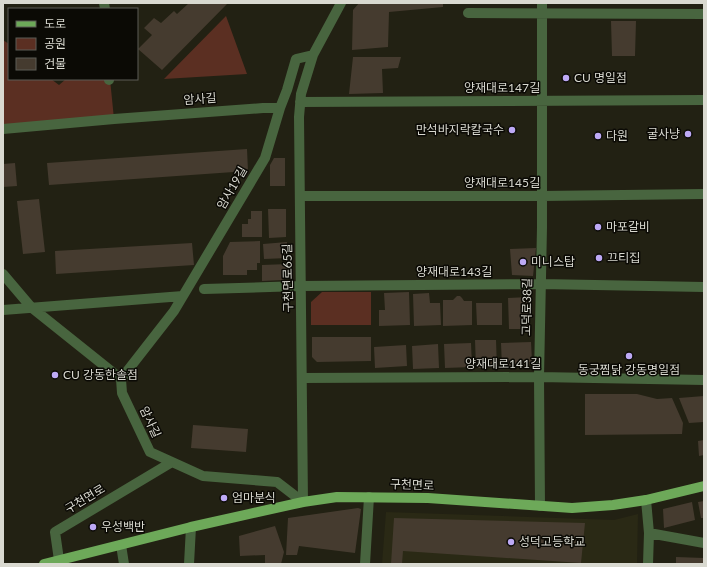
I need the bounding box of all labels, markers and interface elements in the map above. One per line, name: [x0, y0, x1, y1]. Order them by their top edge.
legend: [8, 8, 138, 80]
text: 도로: [44, 16, 66, 31]
text: 공원: [44, 36, 66, 51]
text: 건물: [44, 56, 66, 71]
place label: CU 명일점: [574, 70, 627, 85]
marker: CU 명일점: [561, 73, 571, 83]
street label: 양재대로147길: [464, 80, 540, 95]
street label: 암사길: [183, 90, 217, 107]
place label: 만석바지락칼국수: [416, 122, 504, 137]
marker: 만석바지락칼국수: [507, 125, 517, 135]
place label: 굴사냥: [647, 126, 680, 141]
place label: 다원: [606, 128, 628, 143]
marker: 굴사냥: [683, 129, 693, 139]
marker: 다원: [593, 131, 603, 141]
street label: 암사19길: [213, 164, 250, 212]
street label: 양재대로145길: [464, 175, 540, 190]
place label: 마포갈비: [606, 219, 650, 234]
marker: 마포갈비: [593, 222, 603, 232]
street label: 구천면로65길: [279, 243, 296, 313]
place label: 끄티집: [607, 250, 640, 265]
marker: 끄티집: [594, 253, 604, 263]
place label: 미니스탑: [531, 254, 575, 269]
marker: 미니스탑: [518, 257, 528, 267]
street label: 양재대로143길: [416, 264, 492, 279]
street label: 고덕로38길: [518, 278, 535, 336]
marker: 동궁찜닭 강동명일점: [624, 351, 634, 361]
street label: 양재대로141길: [465, 356, 541, 371]
place label: 동궁찜닭 강동명일점: [578, 362, 680, 377]
place label: CU 강동한솔점: [63, 367, 138, 382]
marker: CU 강동한솔점: [50, 370, 60, 380]
street label: 암사길: [137, 404, 164, 440]
street label: 구천면로: [390, 476, 434, 493]
street label: 구천면로: [62, 481, 108, 516]
place label: 엄마분식: [232, 490, 276, 505]
marker: 엄마분식: [219, 493, 229, 503]
place label: 우성백반: [101, 519, 145, 534]
marker: 우성백반: [88, 522, 98, 532]
place label: 성덕고등학교: [519, 534, 585, 549]
marker: 성덕고등학교: [506, 537, 516, 547]

